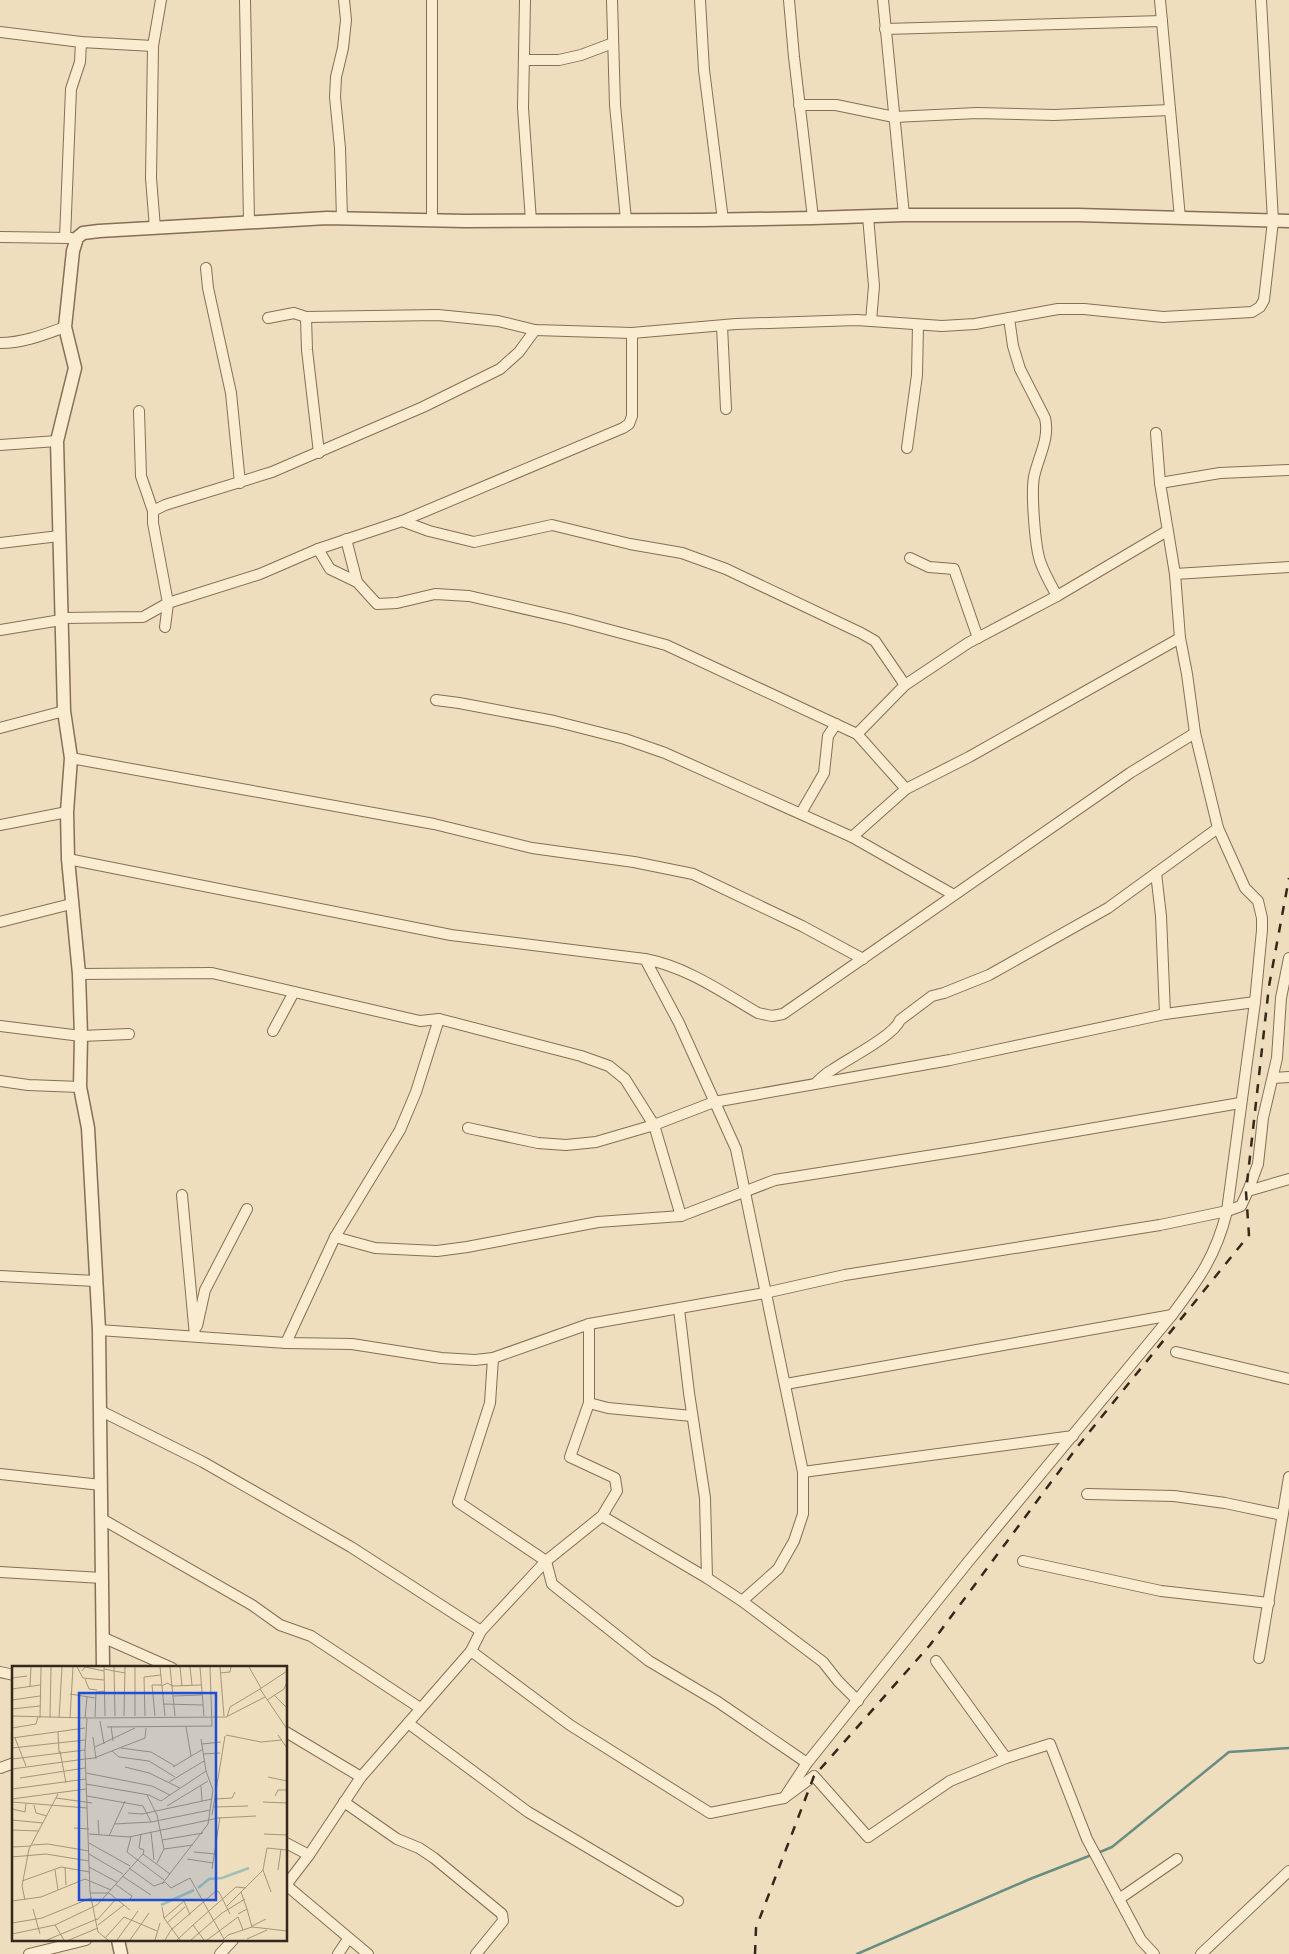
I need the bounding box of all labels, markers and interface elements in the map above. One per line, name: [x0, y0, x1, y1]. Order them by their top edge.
inset map: [12, 1666, 288, 1942]

